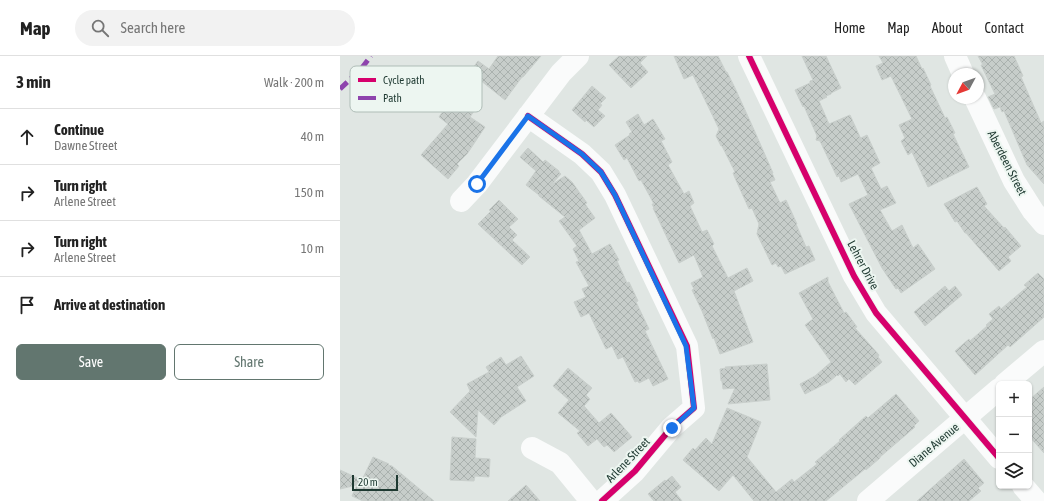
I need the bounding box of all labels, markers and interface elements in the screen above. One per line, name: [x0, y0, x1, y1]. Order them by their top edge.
search box: [75, 10, 355, 46]
text: Map: [20, 17, 51, 39]
icon: search: [89, 17, 111, 39]
text: Search here: [121, 19, 185, 36]
text: Home: [834, 20, 865, 36]
text: Map: [887, 20, 910, 36]
text: About: [932, 20, 963, 36]
text: Contact: [985, 20, 1024, 36]
legend: [350, 66, 482, 112]
north arrow: [948, 68, 984, 104]
text: 3 min: [16, 72, 51, 92]
text: Cycle path: [383, 74, 425, 86]
text: Walk · 200 m: [264, 75, 324, 90]
text: Path: [383, 92, 402, 104]
text: Continue: [54, 121, 104, 138]
icon: ahead: [16, 126, 38, 148]
street label: Aberdeen Street: [985, 128, 1030, 198]
text: 40 m: [301, 129, 324, 144]
text: Dawne Street: [54, 138, 118, 153]
route start: [468, 175, 486, 193]
text: Turn right: [54, 177, 107, 194]
icon: right: [16, 182, 38, 204]
text: 150 m: [295, 185, 324, 200]
text: Arlene Street: [54, 194, 116, 209]
text: Turn right: [54, 233, 107, 250]
icon: right: [16, 238, 38, 260]
street label: Lehrer Drive: [844, 238, 882, 292]
text: 10 m: [301, 241, 324, 256]
text: Arlene Street: [54, 250, 116, 265]
icon: arrive: [16, 294, 38, 316]
text: Arrive at destination: [54, 296, 165, 313]
button: Save: [16, 344, 166, 380]
button: Share: [174, 344, 324, 380]
map controls: [996, 381, 1032, 489]
button: +: [996, 381, 1032, 417]
button: −: [996, 417, 1032, 453]
route end: [663, 419, 681, 437]
street label: Diane Avenue: [906, 420, 962, 470]
street label: Arlene Street: [603, 434, 653, 485]
button: layers: [996, 453, 1032, 489]
scale bar: [352, 473, 398, 492]
text: 20 m: [358, 476, 378, 488]

